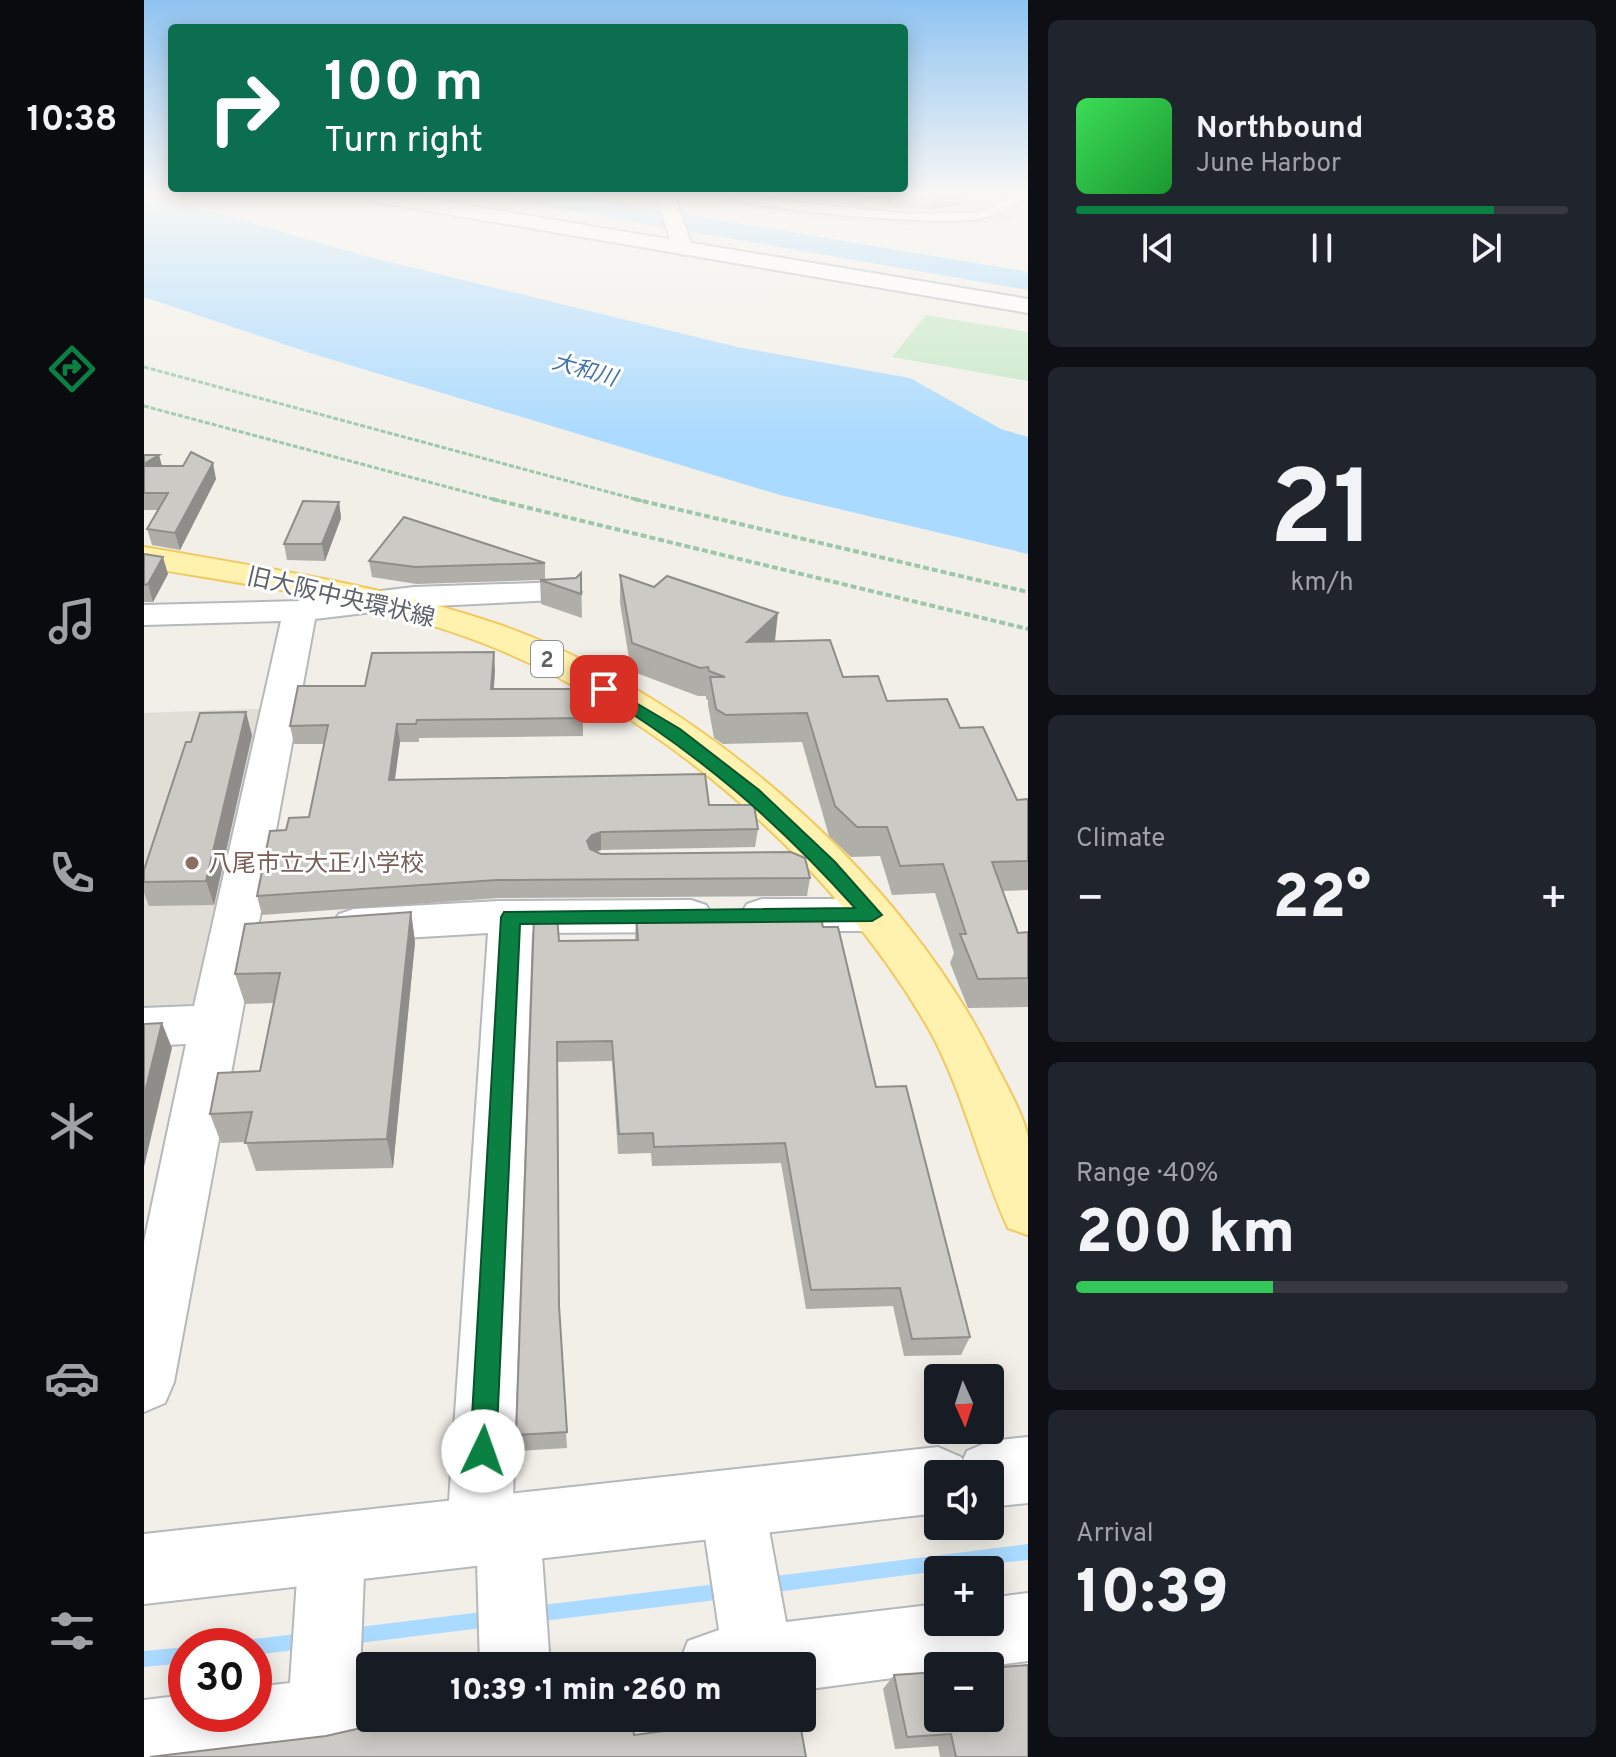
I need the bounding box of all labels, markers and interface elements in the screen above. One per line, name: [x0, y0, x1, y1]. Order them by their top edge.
text: 100 m: [324, 50, 483, 120]
icon: right: [192, 56, 296, 160]
text: 10:38: [26, 98, 118, 144]
text: Northbound: [1196, 111, 1363, 148]
text: Turn right: [324, 119, 483, 165]
text: June Harbor: [1196, 148, 1341, 181]
icon: previous: [1136, 226, 1180, 270]
icon: pause: [1300, 226, 1344, 270]
icon: next: [1464, 226, 1508, 270]
icon: directions: [44, 341, 100, 397]
water label: 大和川: [549, 349, 622, 394]
text: 21: [1269, 449, 1375, 581]
street label: 旧大阪中央環状線: [244, 563, 437, 635]
text: km/h: [1290, 567, 1354, 600]
icon: music: [44, 593, 100, 649]
road number: 2: [531, 641, 563, 677]
pin: [570, 655, 638, 723]
icon: arrive: [582, 667, 626, 711]
text: Climate: [1076, 823, 1165, 856]
icon: phone: [44, 845, 100, 901]
place label: 八尾市立大正小学校: [208, 850, 424, 880]
marker: 八尾市立大正小学校: [183, 854, 201, 872]
text: 22°: [1273, 863, 1371, 939]
text: −: [1076, 873, 1104, 929]
text: +: [1540, 873, 1568, 929]
icon: climate: [44, 1098, 100, 1154]
text: Range · 40%: [1076, 1158, 1218, 1191]
text: 200 km: [1076, 1198, 1295, 1274]
icon: car: [44, 1350, 100, 1406]
north arrow: [924, 1364, 1004, 1444]
map controls: [924, 1364, 1004, 1732]
position arrow: [441, 1409, 525, 1493]
button: sound: [924, 1460, 1004, 1540]
text: Arrival: [1076, 1518, 1154, 1551]
button: +: [924, 1556, 1004, 1636]
text: 10:39: [1076, 1558, 1229, 1634]
icon: filters: [44, 1603, 100, 1659]
speed limit sign: 30: [168, 1628, 272, 1732]
button: −: [924, 1652, 1004, 1732]
text: 10:39 · 1 min · 260 m: [450, 1673, 722, 1710]

